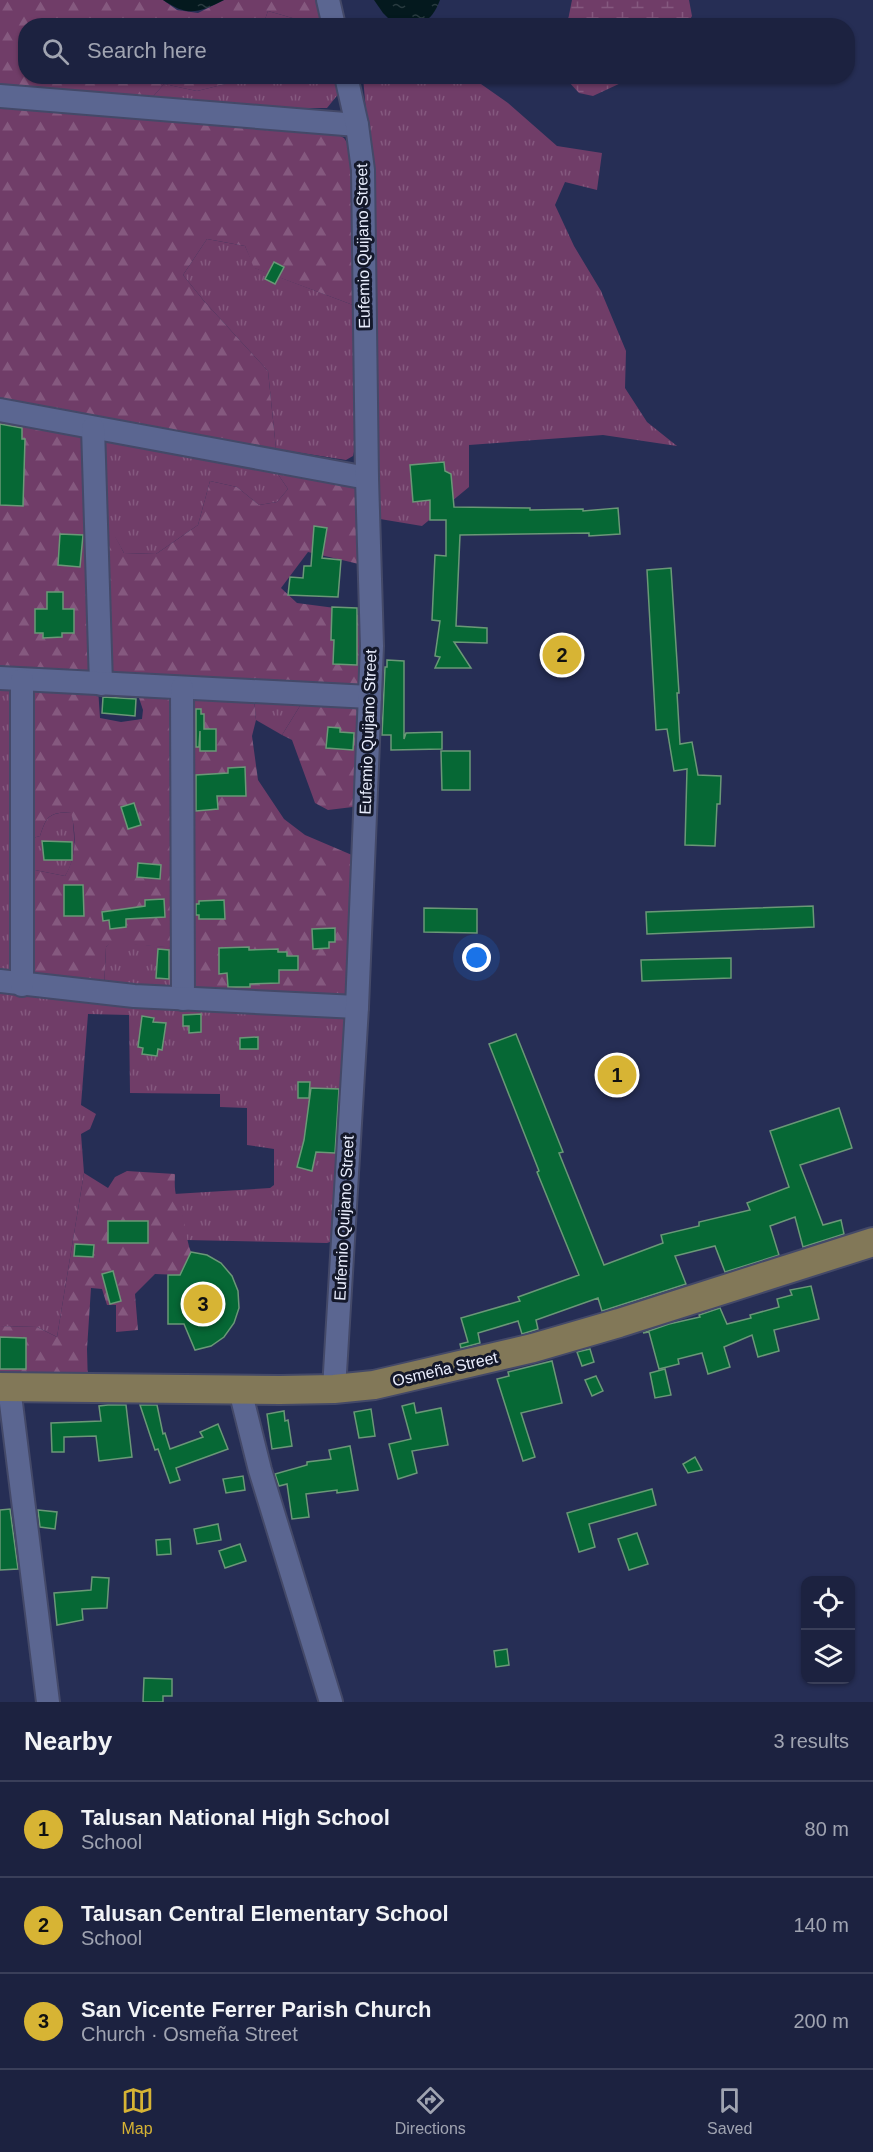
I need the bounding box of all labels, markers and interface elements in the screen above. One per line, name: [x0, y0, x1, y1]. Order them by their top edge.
search box: [18, 18, 855, 84]
icon: search: [39, 35, 72, 68]
text: Search here: [87, 38, 207, 63]
street label: Eufemio Quijano Street: [353, 163, 373, 329]
pin: 2: [542, 632, 582, 678]
street label: Eufemio Quijano Street: [357, 648, 379, 815]
your location: [462, 943, 491, 972]
pin: 1: [598, 1052, 636, 1098]
street label: Eufemio Quijano Street: [331, 1134, 357, 1301]
pin: 3: [184, 1282, 222, 1326]
street label: Osmeña Street: [391, 1348, 500, 1389]
map controls: [801, 1576, 855, 1684]
button: locate: [801, 1576, 855, 1630]
button: layers: [801, 1630, 855, 1684]
text: Nearby: [24, 1726, 112, 1756]
text: 3 results: [773, 1730, 849, 1752]
text: Talusan National High School: [81, 1805, 390, 1830]
text: 1: [38, 1818, 49, 1840]
text: 80 m: [805, 1818, 849, 1840]
text: School: [81, 1831, 142, 1853]
text: Talusan Central Elementary School: [81, 1901, 449, 1926]
text: 2: [38, 1914, 49, 1936]
text: 140 m: [793, 1914, 849, 1936]
text: School: [81, 1927, 142, 1949]
text: San Vicente Ferrer Parish Church: [81, 1997, 432, 2022]
text: 3: [38, 2010, 49, 2032]
text: 200 m: [793, 2010, 849, 2032]
text: Church · Osmeña Street: [81, 2023, 298, 2045]
tab: Map: [121, 2084, 154, 2138]
tab: Directions: [395, 2084, 466, 2138]
tab: Saved: [707, 2084, 752, 2138]

